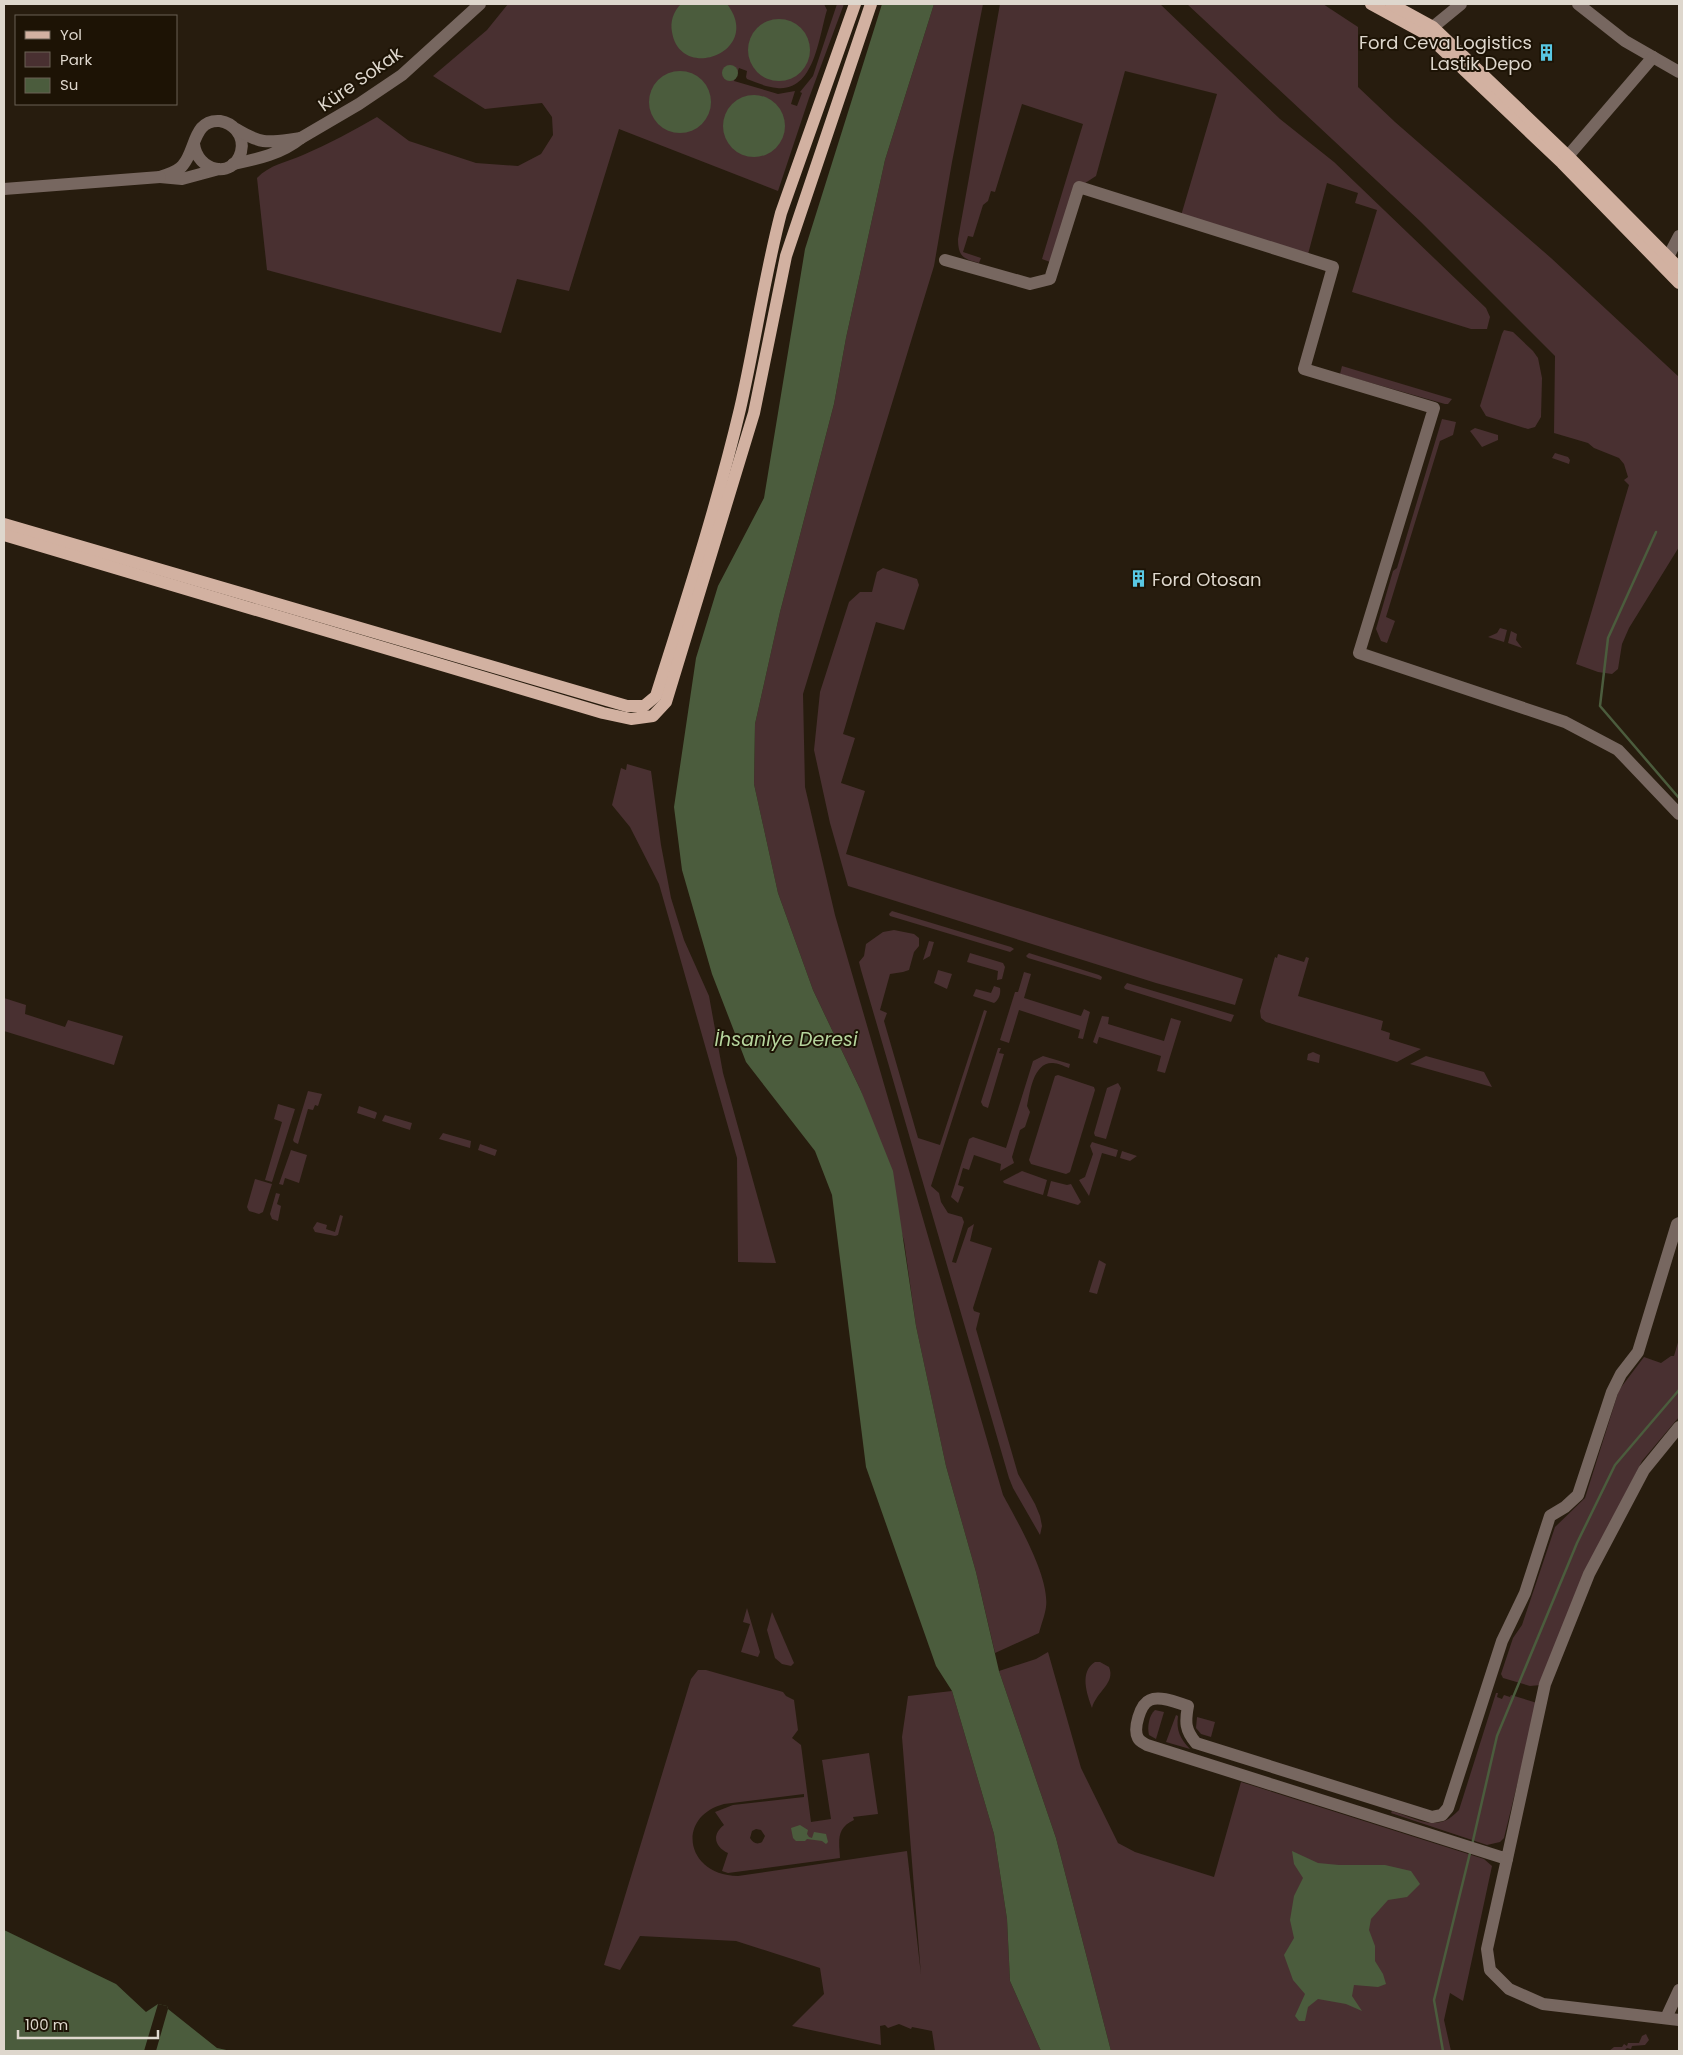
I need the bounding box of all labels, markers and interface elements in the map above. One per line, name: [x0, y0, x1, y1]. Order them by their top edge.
legend: [15, 15, 178, 105]
text: Yol: [60, 24, 82, 45]
place label: Ford Ceva Logistics Lastik Depo: [1359, 30, 1532, 76]
street label: Küre Sokak: [313, 40, 408, 117]
building icon: Ford Ceva Logistics Lastik Depo: [1536, 42, 1556, 62]
text: Park: [60, 49, 92, 70]
text: Su: [60, 74, 78, 95]
place label: Ford Otosan: [1152, 567, 1262, 592]
building icon: Ford Otosan: [1128, 569, 1148, 589]
water label: İhsaniye Deresi: [714, 1026, 858, 1053]
scale bar: [18, 2008, 158, 2040]
text: 100 m: [25, 2014, 68, 2035]

